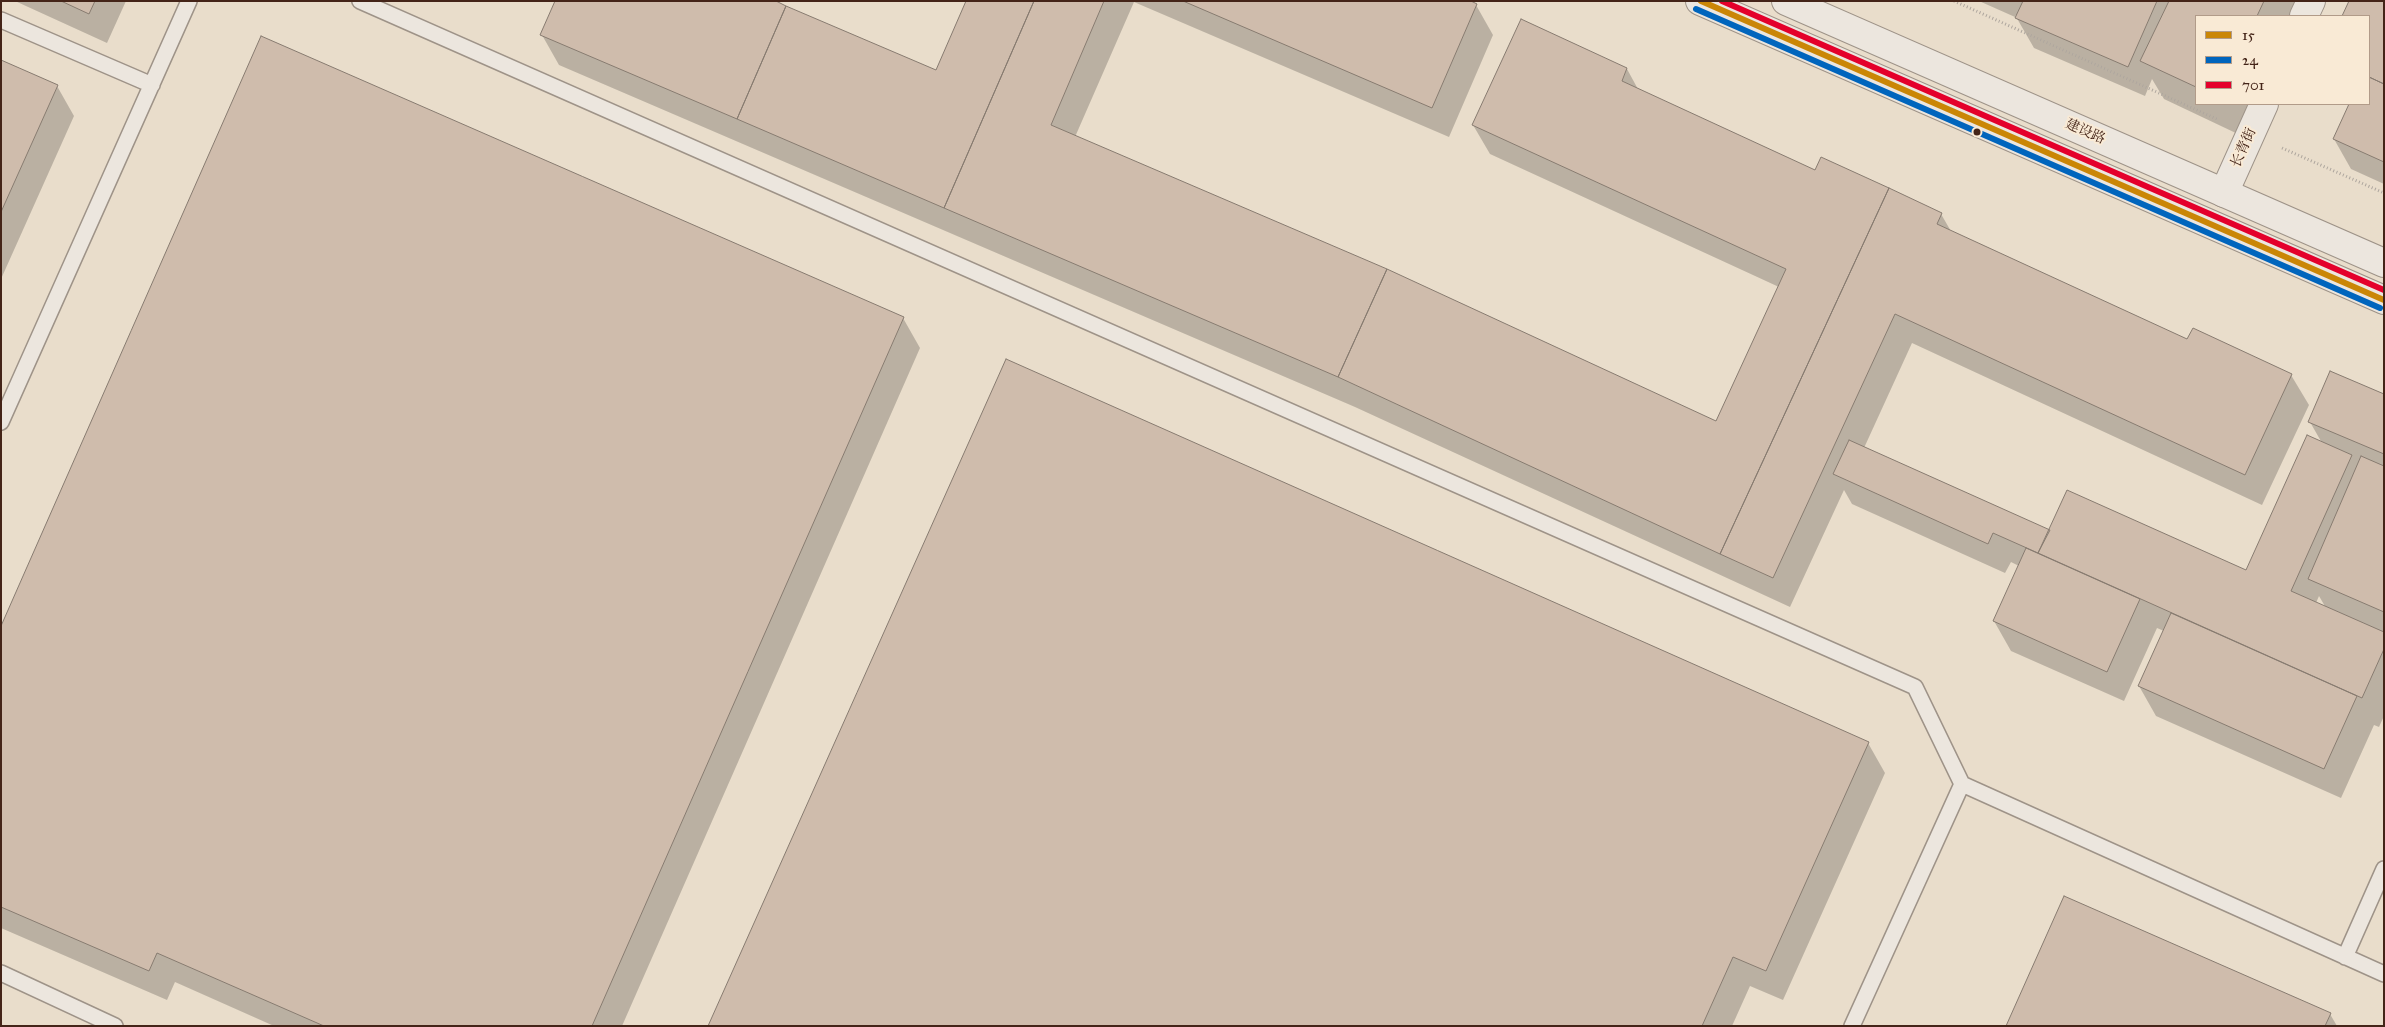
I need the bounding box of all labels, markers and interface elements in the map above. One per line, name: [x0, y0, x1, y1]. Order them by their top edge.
legend: [2195, 15, 2370, 105]
text: 15: [2242, 26, 2255, 44]
text: 24: [2242, 51, 2258, 69]
text: 701: [2242, 76, 2265, 94]
street label: 建设路: [2062, 116, 2108, 148]
street label: 长青街: [2228, 125, 2260, 171]
unlabelled marker: [1972, 127, 1982, 137]

